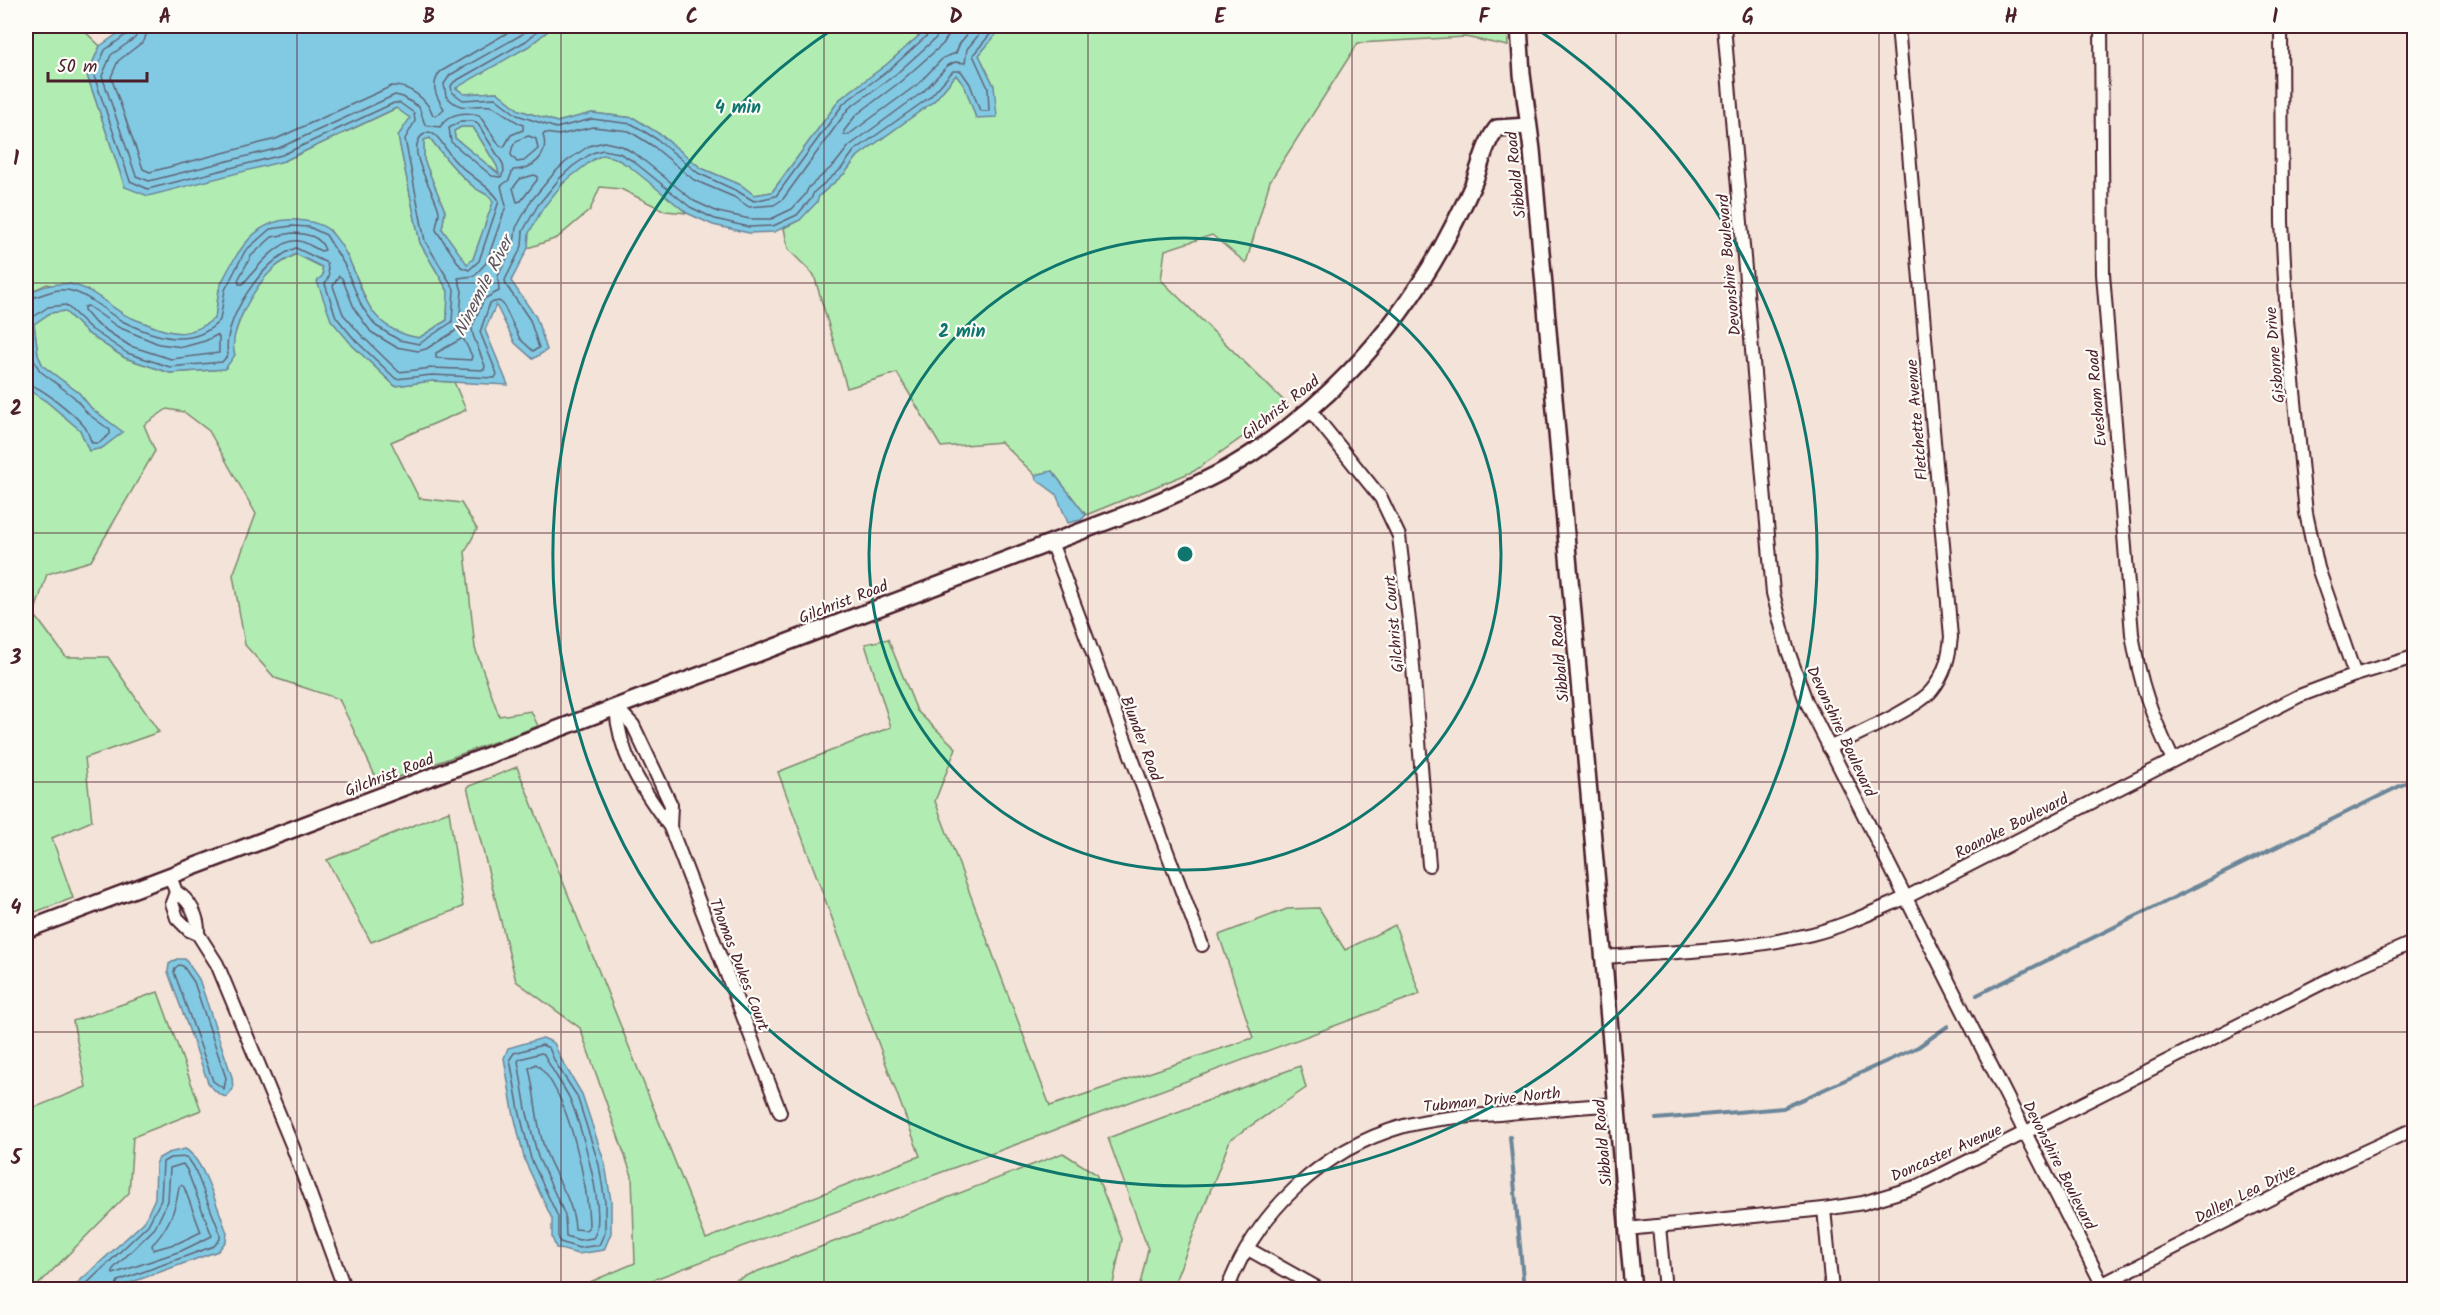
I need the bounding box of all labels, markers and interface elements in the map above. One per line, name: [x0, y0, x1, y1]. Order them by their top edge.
text: A: [159, 2, 171, 34]
text: B: [423, 2, 435, 34]
text: C: [686, 2, 698, 34]
text: D: [949, 2, 963, 34]
text: E: [1214, 2, 1226, 34]
text: F: [1479, 2, 1491, 34]
text: G: [1742, 2, 1754, 34]
text: H: [2004, 2, 2018, 34]
text: I: [2272, 2, 2278, 34]
scale bar: [48, 45, 147, 83]
text: 50 m: [57, 53, 97, 82]
text: 4 min: [715, 94, 761, 123]
street label: Sibbald Road: [1499, 129, 1533, 219]
text: 1: [13, 144, 19, 176]
street label: Devonshire Boulevard: [1711, 192, 1748, 337]
water label: Ninemile River: [447, 228, 524, 342]
street label: Gisborne Drive: [2259, 306, 2292, 404]
text: 2 min: [939, 318, 985, 347]
street label: Evesham Road: [2081, 347, 2114, 447]
street label: Fletchette Avenue: [1900, 358, 1935, 482]
street label: Gilchrist Road: [1236, 369, 1326, 447]
text: 2: [10, 394, 22, 426]
centre of rings: [1175, 544, 1195, 564]
street label: Gilchrist Court: [1378, 573, 1411, 674]
street label: Gilchrist Road: [795, 574, 893, 631]
street label: Sibbald Road: [1544, 613, 1577, 703]
text: 3: [10, 643, 22, 675]
street label: Devonshire Boulevard: [1799, 662, 1882, 802]
street label: Blunder Road: [1113, 692, 1169, 786]
street label: Gilchrist Road: [341, 747, 439, 804]
street label: Roanoke Boulevard: [1950, 786, 2074, 866]
text: 4: [11, 893, 22, 925]
street label: Thomas Dukes Court: [702, 895, 776, 1035]
street label: Tubman Drive North: [1422, 1081, 1562, 1120]
street label: Sibbald Road: [1587, 1097, 1620, 1187]
street label: Devonshire Boulevard: [2015, 1097, 2102, 1236]
street label: Doncaster Avenue: [1887, 1118, 2006, 1189]
text: 5: [10, 1143, 23, 1175]
street label: Dallen Lea Drive: [2191, 1158, 2301, 1231]

